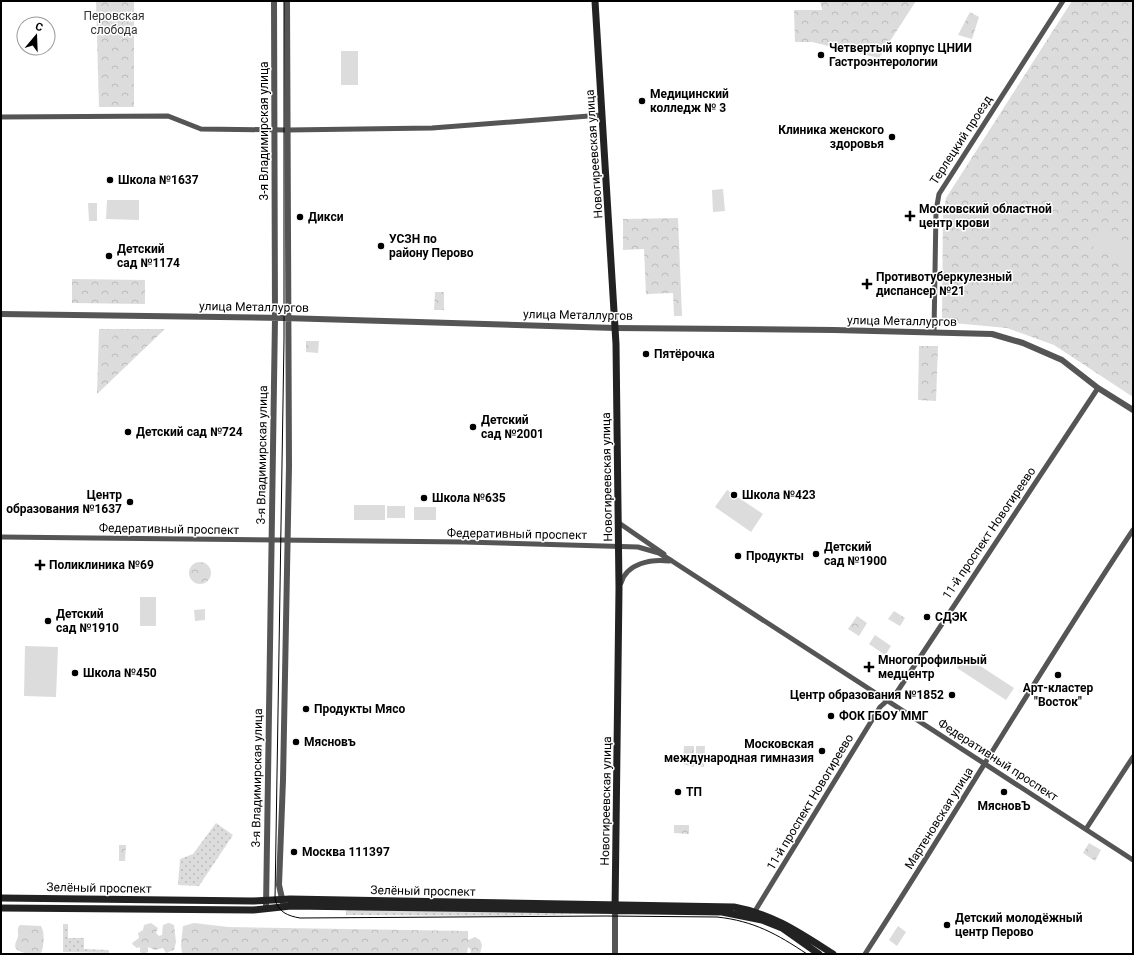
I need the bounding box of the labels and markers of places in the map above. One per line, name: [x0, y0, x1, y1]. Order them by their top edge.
place label: Четвертый корпус ЦНИИ Гастроэнтерологии: [829, 41, 972, 69]
marker: Четвертый корпус ЦНИИ Гастроэнтерологии: [816, 50, 826, 60]
place label: Медицинский колледж № 3: [650, 87, 729, 115]
marker: Медицинский колледж № 3: [637, 96, 647, 106]
place label: Клиника женского здоровья: [778, 123, 884, 151]
marker: Клиника женского здоровья: [887, 132, 897, 142]
place label: Школа №1637: [118, 173, 199, 187]
marker: Школа №1637: [105, 175, 115, 185]
place label: Московский областной центр крови: [919, 202, 1052, 230]
place label: Дикси: [308, 210, 344, 224]
marker: Московский областной центр крови: [904, 210, 916, 222]
marker: Дикси: [295, 212, 305, 222]
place label: УСЗН по району Перово: [389, 232, 474, 260]
marker: УСЗН по району Перово: [376, 241, 386, 251]
place label: Детский сад №1174: [117, 242, 180, 270]
marker: Детский сад №1174: [104, 251, 114, 261]
place label: Противотуберкулезный диспансер №21: [876, 270, 1012, 298]
marker: Противотуберкулезный диспансер №21: [861, 278, 873, 290]
place label: Пятёрочка: [654, 347, 715, 361]
marker: Пятёрочка: [641, 349, 651, 359]
place label: Детский сад №2001: [481, 413, 544, 441]
marker: Детский сад №2001: [468, 422, 478, 432]
place label: Детский сад №724: [136, 425, 243, 439]
marker: Детский сад №724: [123, 427, 133, 437]
place label: Центр образования №1637: [6, 488, 122, 516]
place label: Школа №423: [742, 488, 816, 502]
marker: Школа №423: [729, 490, 739, 500]
place label: Школа №635: [432, 491, 506, 505]
marker: Школа №635: [419, 493, 429, 503]
marker: Центр образования №1637: [125, 497, 135, 507]
place label: Детский сад №1900: [824, 540, 887, 568]
place label: Продукты: [746, 549, 804, 563]
marker: Детский сад №1900: [811, 549, 821, 559]
marker: Продукты: [733, 551, 743, 561]
place label: Поликлиника №69: [49, 558, 154, 572]
marker: Поликлиника №69: [34, 559, 46, 571]
place label: Детский сад №1910: [56, 607, 119, 635]
place label: СДЭК: [935, 610, 968, 624]
marker: СДЭК: [922, 612, 932, 622]
marker: Детский сад №1910: [43, 616, 53, 626]
place label: Многопрофильный медцентр: [878, 653, 987, 681]
marker: Многопрофильный медцентр: [863, 661, 875, 673]
place label: Школа №450: [83, 666, 157, 680]
marker: Школа №450: [70, 668, 80, 678]
marker: Арт-кластер "Восток": [1053, 670, 1063, 680]
place label: Арт-кластер "Восток": [1023, 681, 1093, 709]
place label: Центр образования №1852: [790, 688, 944, 702]
marker: Центр образования №1852: [947, 690, 957, 700]
place label: Продукты Мясо: [314, 702, 405, 716]
marker: Продукты Мясо: [301, 704, 311, 714]
place label: ФОК ГБОУ ММГ: [839, 709, 929, 723]
marker: ФОК ГБОУ ММГ: [826, 711, 836, 721]
place label: Мясновъ: [304, 735, 356, 749]
marker: Мясновъ: [291, 737, 301, 747]
place label: Московская международная гимназия: [664, 737, 814, 765]
marker: Московская международная гимназия: [817, 746, 827, 756]
place label: ТП: [686, 785, 702, 799]
marker: ТП: [673, 787, 683, 797]
marker: МясновЪ: [999, 787, 1009, 797]
place label: МясновЪ: [977, 799, 1031, 813]
place label: Москва 111397: [302, 845, 390, 859]
marker: Москва 111397: [289, 847, 299, 857]
place label: Детский молодёжный центр Перово: [955, 911, 1083, 939]
marker: Детский молодёжный центр Перово: [942, 920, 952, 930]

